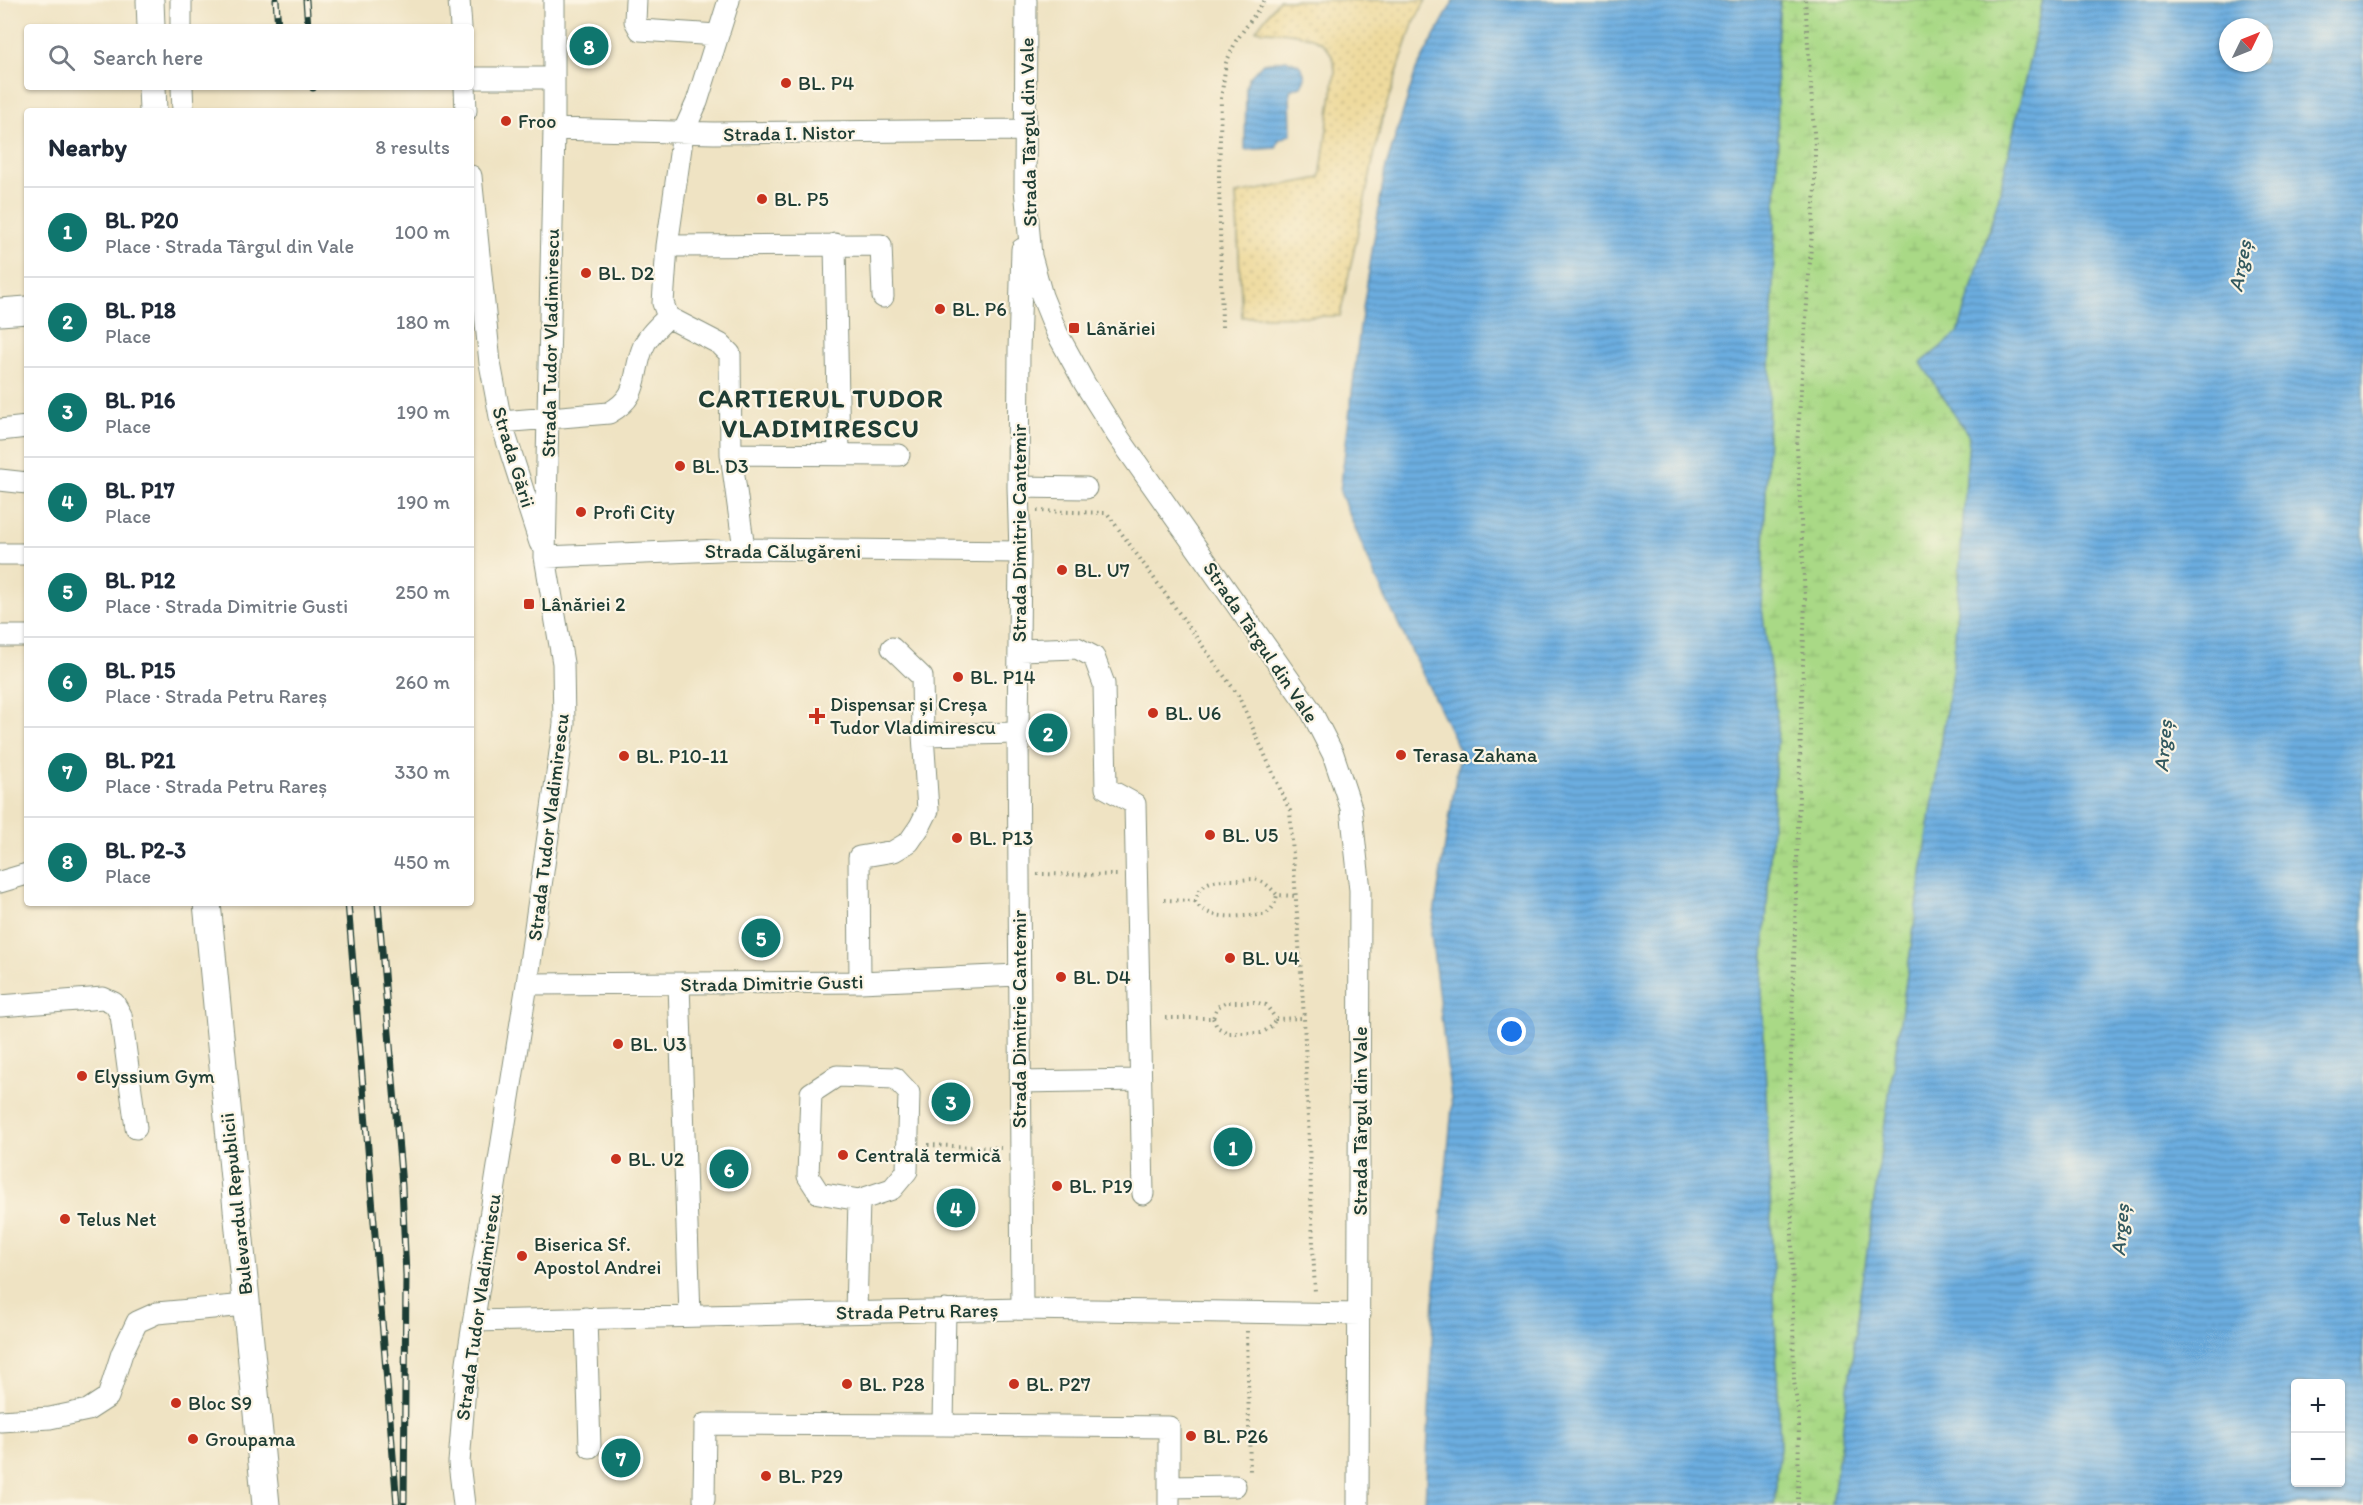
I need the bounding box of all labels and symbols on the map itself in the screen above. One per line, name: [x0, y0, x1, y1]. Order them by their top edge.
north arrow: [2219, 18, 2273, 72]
pin: 8: [570, 24, 608, 68]
street label: Strada Târgul din Vale: [1014, 37, 1042, 227]
place label: BL. P4: [798, 71, 854, 95]
marker: BL. P4: [779, 76, 793, 90]
place label: Froo: [518, 109, 556, 133]
marker: Froo: [499, 114, 513, 128]
street label: Strada I. Nistor: [723, 120, 855, 146]
place label: BL. P5: [774, 187, 829, 211]
marker: BL. P5: [755, 192, 769, 206]
street label: Strada Tudor Vladimirescu: [536, 228, 564, 458]
water label: Argeș: [2222, 236, 2258, 294]
place label: BL. D2: [598, 261, 655, 285]
marker: BL. D2: [579, 266, 593, 280]
place label: BL. P6: [952, 297, 1007, 321]
marker: BL. P6: [933, 302, 947, 316]
place label: Lânăriei: [1086, 316, 1155, 340]
marker: Lânăriei: [1067, 321, 1081, 335]
district label: CARTIERUL TUDOR VLADIMIRESCU: [698, 382, 944, 444]
street label: Strada Gării: [487, 404, 541, 510]
street label: Strada Dimitrie Cantemir: [1007, 424, 1031, 642]
place label: BL. D3: [692, 454, 749, 478]
marker: BL. D3: [673, 459, 687, 473]
place label: Profi City: [593, 500, 675, 524]
marker: Profi City: [574, 505, 588, 519]
street label: Strada Călugăreni: [705, 539, 861, 563]
street label: Strada Târgul din Vale: [1198, 557, 1324, 727]
place label: BL. U7: [1074, 558, 1130, 582]
marker: BL. U7: [1055, 563, 1069, 577]
place label: Lânăriei 2: [541, 592, 626, 616]
marker: Lânăriei 2: [522, 597, 536, 611]
place label: BL. P14: [970, 665, 1035, 689]
marker: BL. P14: [951, 670, 965, 684]
place label: Dispensar și Creșa Tudor Vladimirescu: [830, 692, 996, 739]
place label: BL. U6: [1165, 701, 1221, 725]
marker: BL. U6: [1146, 706, 1160, 720]
marker: Dispensar și Creșa Tudor Vladimirescu: [808, 707, 826, 725]
pin: 2: [1028, 710, 1068, 756]
street label: Strada Tudor Vladimirescu: [522, 712, 574, 942]
water label: Argeș: [2148, 717, 2178, 773]
place label: Terasa Zahana: [1413, 743, 1538, 767]
place label: BL. P10-11: [636, 744, 728, 768]
marker: Terasa Zahana: [1394, 748, 1408, 762]
marker: BL. P10-11: [617, 749, 631, 763]
place label: BL. U5: [1222, 823, 1278, 847]
place label: BL. P13: [969, 826, 1033, 850]
marker: BL. U5: [1203, 828, 1217, 842]
marker: BL. P13: [950, 831, 964, 845]
street label: Strada Dimitrie Cantemir: [1007, 910, 1031, 1128]
pin: 5: [742, 916, 780, 960]
place label: BL. U4: [1242, 946, 1300, 970]
marker: BL. U4: [1223, 951, 1237, 965]
place label: BL. D4: [1073, 965, 1131, 989]
street label: Strada Dimitrie Gusti: [680, 969, 864, 997]
marker: BL. D4: [1054, 970, 1068, 984]
your location: [1497, 1017, 1526, 1046]
street label: Strada Târgul din Vale: [1348, 1026, 1372, 1216]
place label: BL. U3: [630, 1032, 687, 1056]
marker: BL. U3: [611, 1037, 625, 1051]
place label: Elyssium Gym: [94, 1064, 215, 1088]
marker: Elyssium Gym: [75, 1069, 89, 1083]
pin: 3: [932, 1080, 970, 1124]
street label: Bulevardul Republicii: [214, 1112, 258, 1296]
pin: 1: [1214, 1124, 1252, 1170]
place label: Centrală termică: [855, 1143, 1002, 1167]
pin: 6: [710, 1146, 748, 1192]
place label: BL. U2: [628, 1147, 685, 1171]
marker: Centrală termică: [836, 1148, 850, 1162]
marker: BL. U2: [609, 1152, 623, 1166]
place label: BL. P19: [1069, 1174, 1133, 1198]
marker: BL. P19: [1050, 1179, 1064, 1193]
pin: 4: [936, 1186, 976, 1230]
street label: Strada Tudor Vladimirescu: [450, 1192, 506, 1422]
water label: Argeș: [2105, 1201, 2135, 1257]
place label: Telus Net: [77, 1207, 156, 1231]
marker: Telus Net: [58, 1212, 72, 1226]
place label: Biserica Sf. Apostol Andrei: [534, 1232, 661, 1279]
marker: Biserica Sf. Apostol Andrei: [515, 1249, 529, 1263]
street label: Strada Petru Rareș: [836, 1298, 998, 1324]
place label: BL. P28: [859, 1372, 925, 1396]
place label: BL. P27: [1026, 1372, 1091, 1396]
marker: BL. P28: [840, 1377, 854, 1391]
marker: BL. P27: [1007, 1377, 1021, 1391]
place label: Bloc S9: [188, 1391, 252, 1415]
marker: Bloc S9: [169, 1396, 183, 1410]
place label: BL. P26: [1203, 1424, 1268, 1448]
place label: Groupama: [205, 1427, 296, 1451]
marker: BL. P26: [1184, 1429, 1198, 1443]
marker: Groupama: [186, 1432, 200, 1446]
pin: 7: [602, 1436, 640, 1480]
place label: BL. P29: [778, 1464, 843, 1488]
marker: BL. P29: [759, 1469, 773, 1483]

